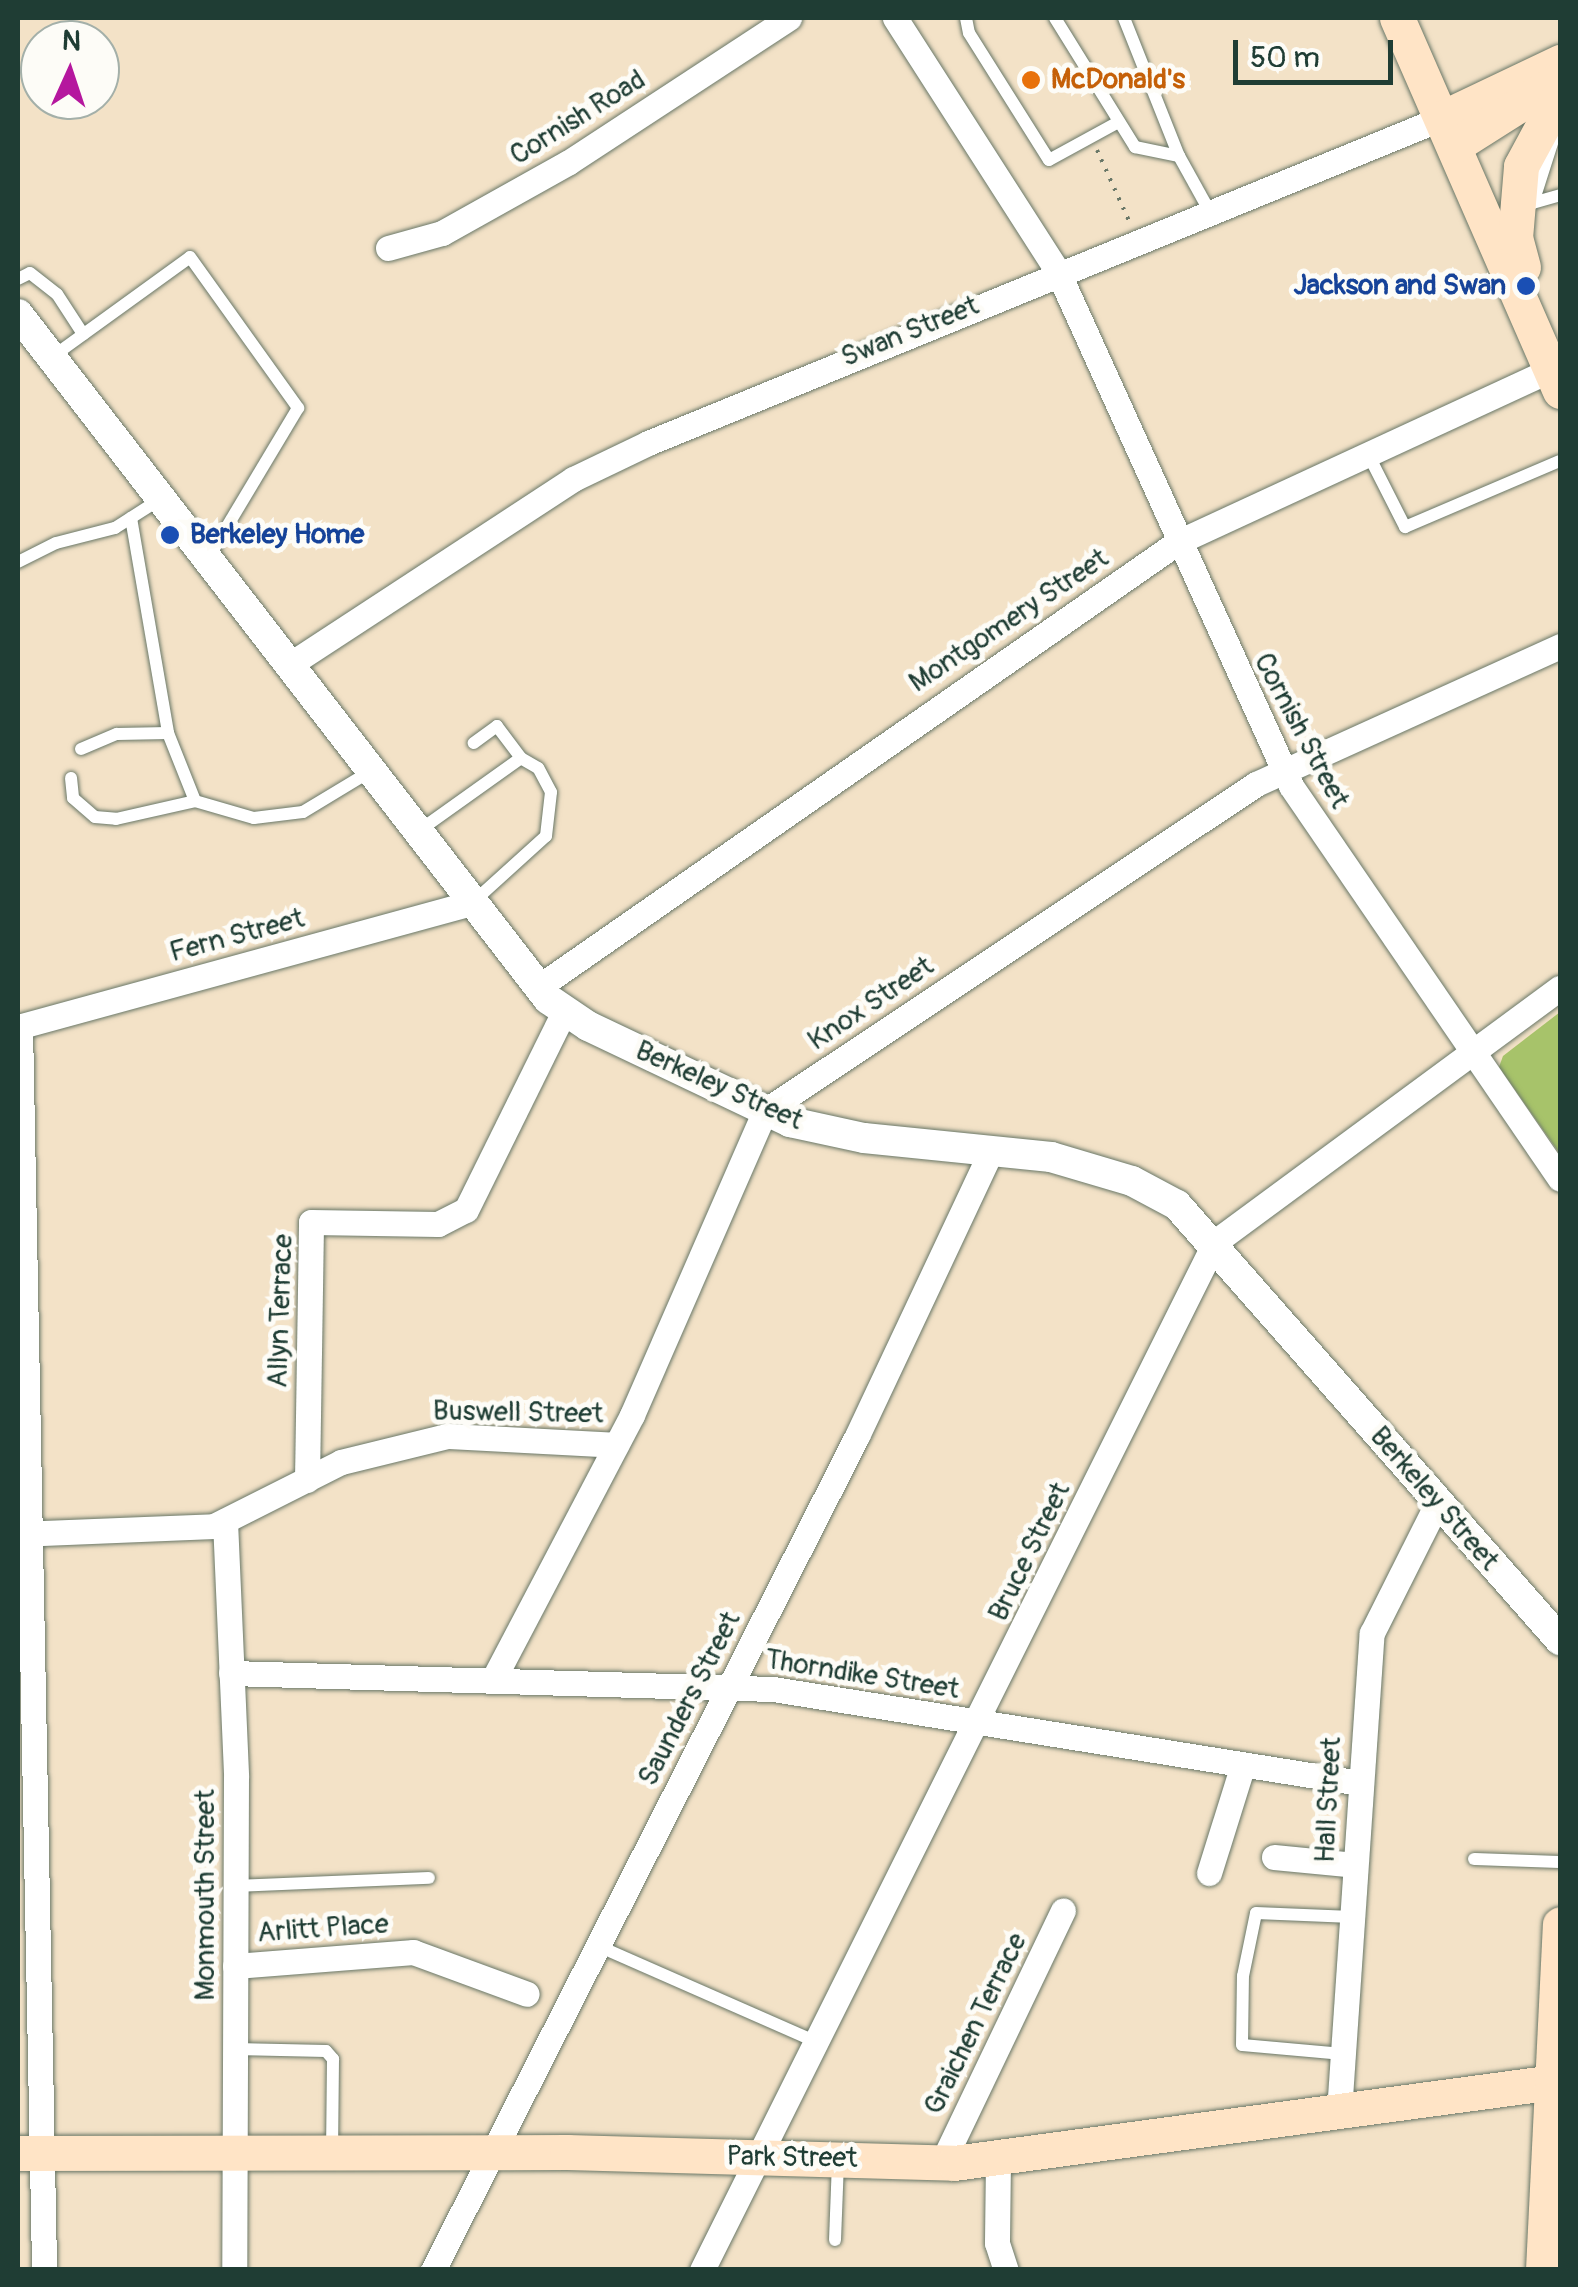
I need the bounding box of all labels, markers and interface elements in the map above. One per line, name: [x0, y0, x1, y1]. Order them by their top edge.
north arrow: [20, 20, 120, 120]
scale bar: [1238, 20, 1398, 82]
text: N: [61, 24, 82, 60]
text: 50 m: [1250, 39, 1320, 76]
street label: Cornish Road: [504, 63, 652, 173]
place label: McDonald's: [1051, 63, 1185, 97]
marker: McDonald's: [1020, 69, 1042, 91]
place label: Jackson and Swan: [1293, 269, 1506, 303]
marker: Jackson and Swan: [1515, 275, 1537, 297]
street label: Swan Street: [836, 289, 984, 375]
place label: Berkeley Home: [190, 518, 364, 552]
marker: Berkeley Home: [159, 524, 181, 546]
street label: Montgomery Street: [903, 542, 1115, 700]
street label: Cornish Street: [1246, 648, 1356, 814]
street label: Fern Street: [166, 902, 308, 970]
street label: Knox Street: [802, 950, 940, 1058]
street label: Berkeley Street: [630, 1034, 808, 1138]
street label: Allyn Terrace: [262, 1233, 300, 1389]
street label: Buswell Street: [432, 1395, 604, 1431]
street label: Berkeley Street: [1362, 1420, 1506, 1578]
street label: Bruce Street: [982, 1477, 1078, 1627]
street label: Saunders Street: [632, 1606, 748, 1792]
street label: Thorndike Street: [763, 1643, 961, 1707]
street label: Hall Street: [1309, 1736, 1349, 1864]
street label: Monmouth Street: [189, 1789, 223, 2001]
street label: Arlitt Place: [256, 1908, 390, 1950]
street label: Graichen Terrace: [918, 1928, 1034, 2120]
street label: Park Street: [726, 2140, 858, 2176]

